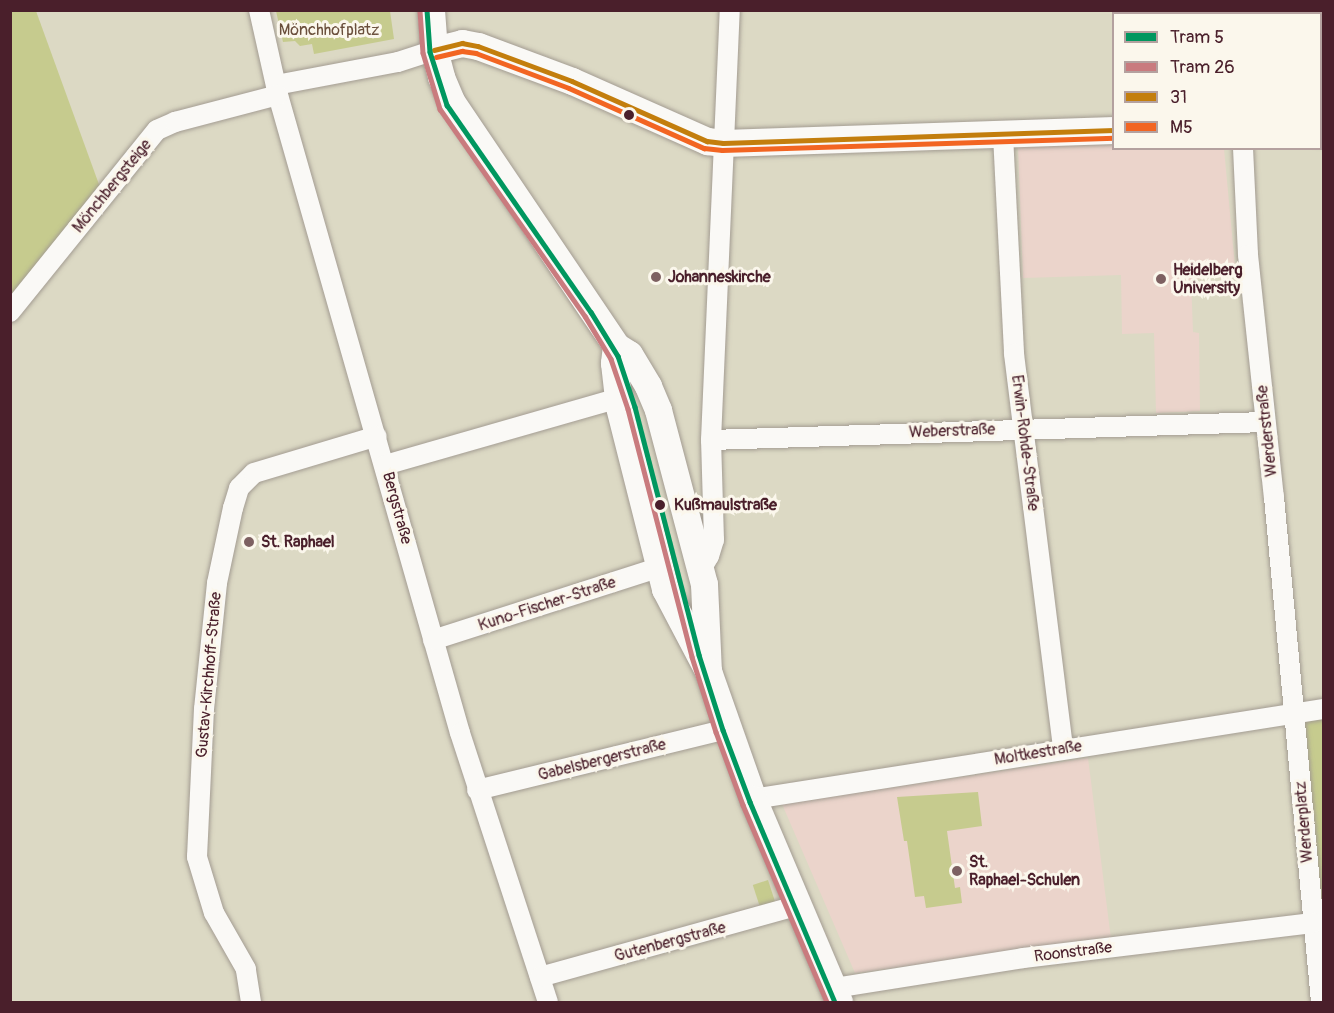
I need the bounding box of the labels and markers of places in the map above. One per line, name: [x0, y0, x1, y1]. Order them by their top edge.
unlabelled marker: [623, 109, 635, 121]
place label: Heidelberg University: [1173, 260, 1242, 298]
place label: Johanneskirche: [668, 267, 771, 287]
marker: Johanneskirche: [649, 270, 663, 284]
marker: Heidelberg University: [1154, 272, 1168, 286]
place label: Kußmaulstraße: [674, 495, 777, 515]
marker: Kußmaulstraße: [651, 496, 669, 514]
place label: St. Raphael: [261, 532, 335, 552]
marker: St. Raphael: [242, 535, 256, 549]
place label: St. Raphael-Schulen: [969, 852, 1080, 890]
marker: St. Raphael-Schulen: [950, 864, 964, 878]

